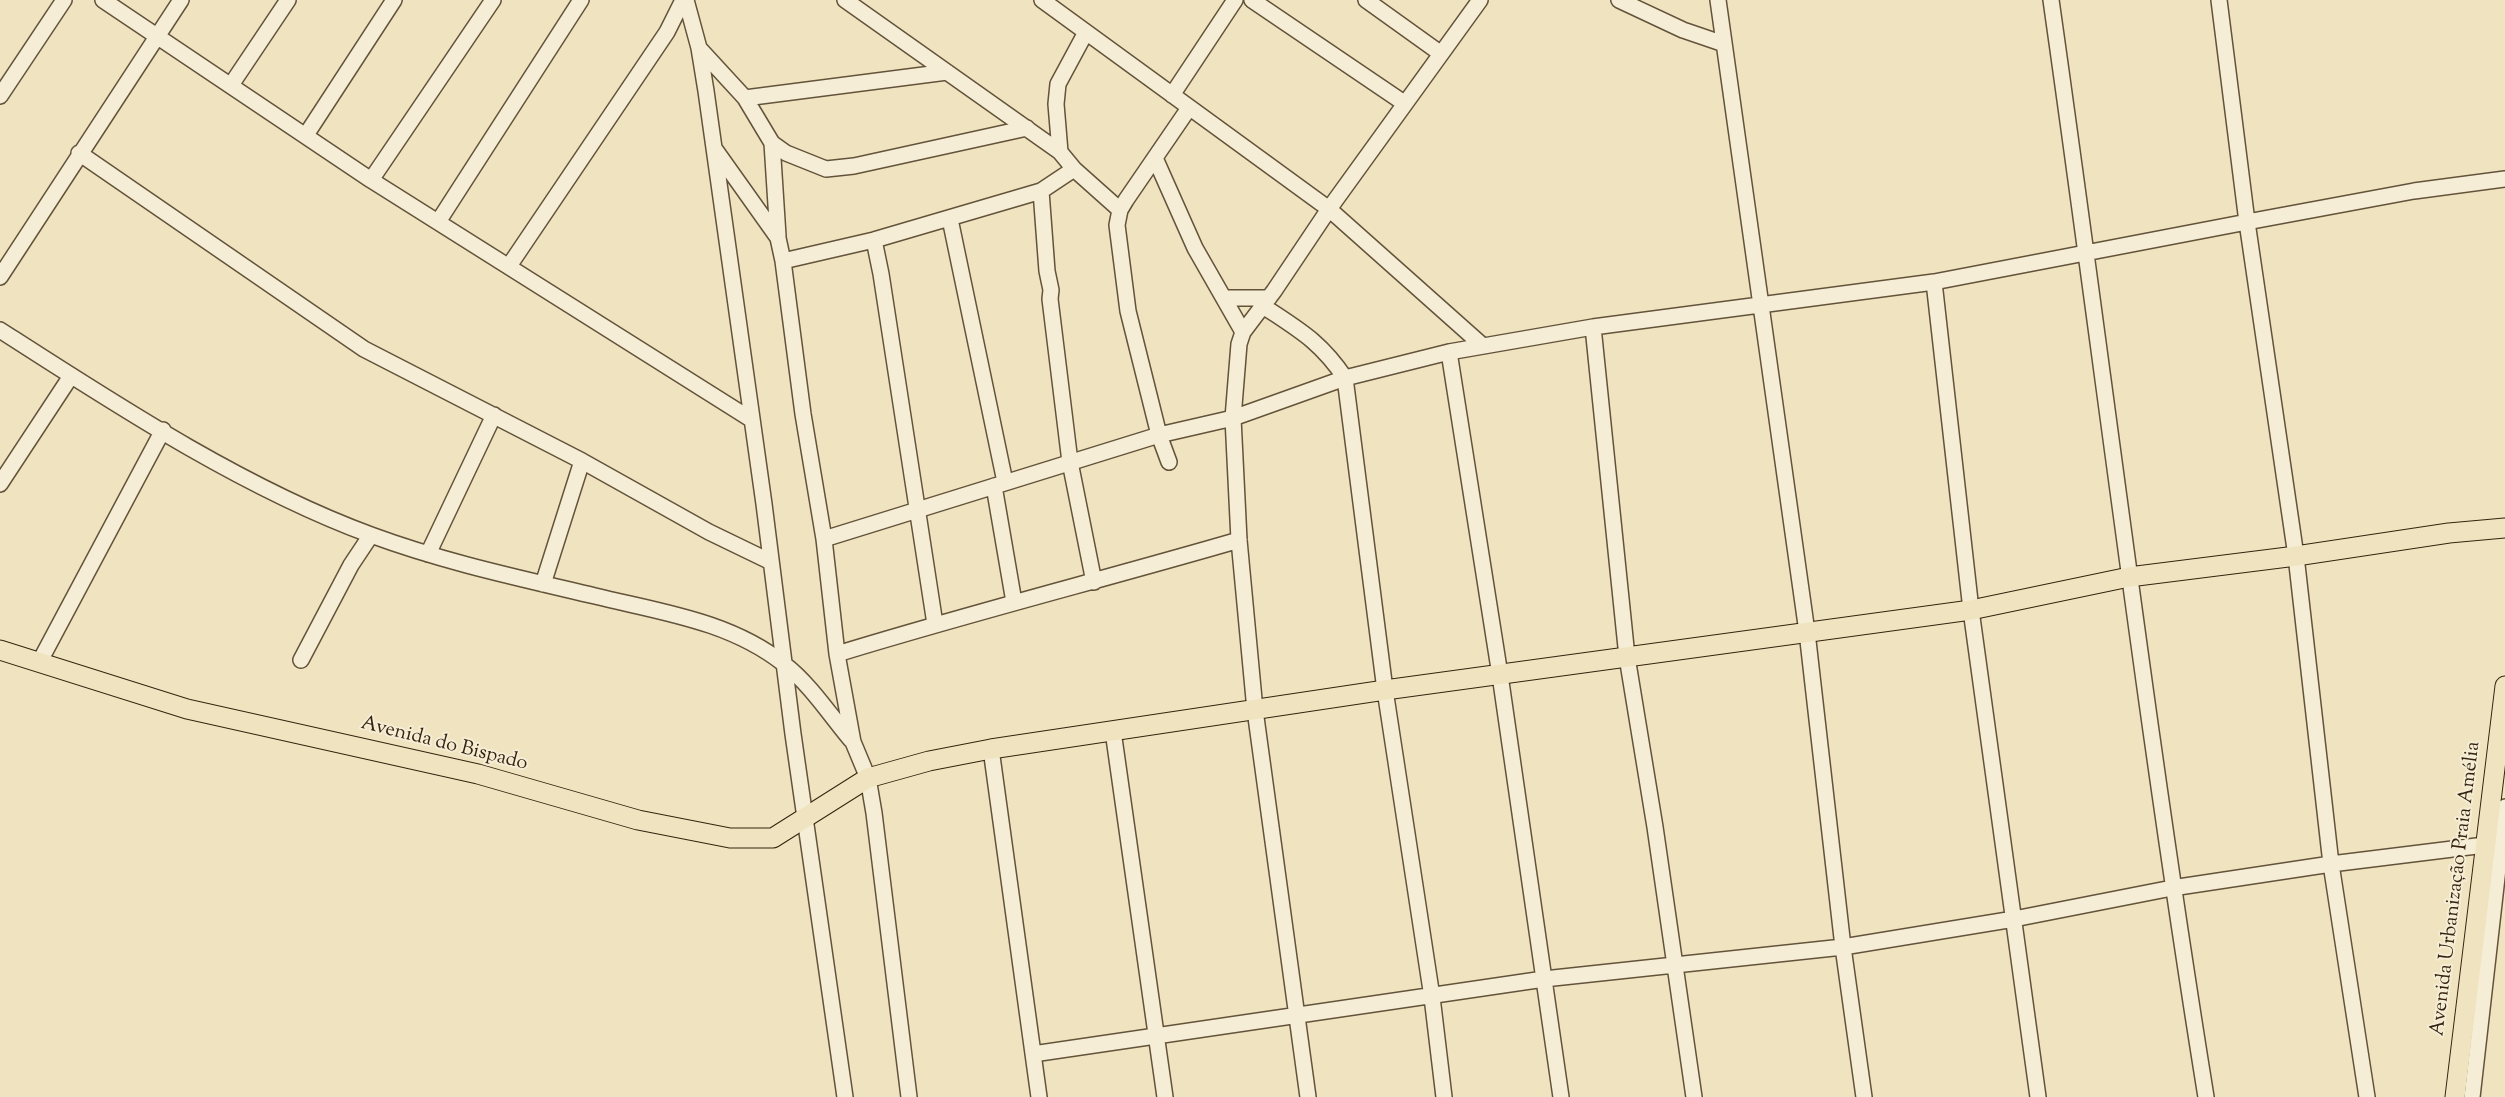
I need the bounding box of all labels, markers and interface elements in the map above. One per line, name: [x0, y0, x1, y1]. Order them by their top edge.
street label: Avenida do Bispado: [358, 713, 530, 777]
street label: Avenida Urbanização Praia Amélia: [2427, 740, 2487, 1038]

